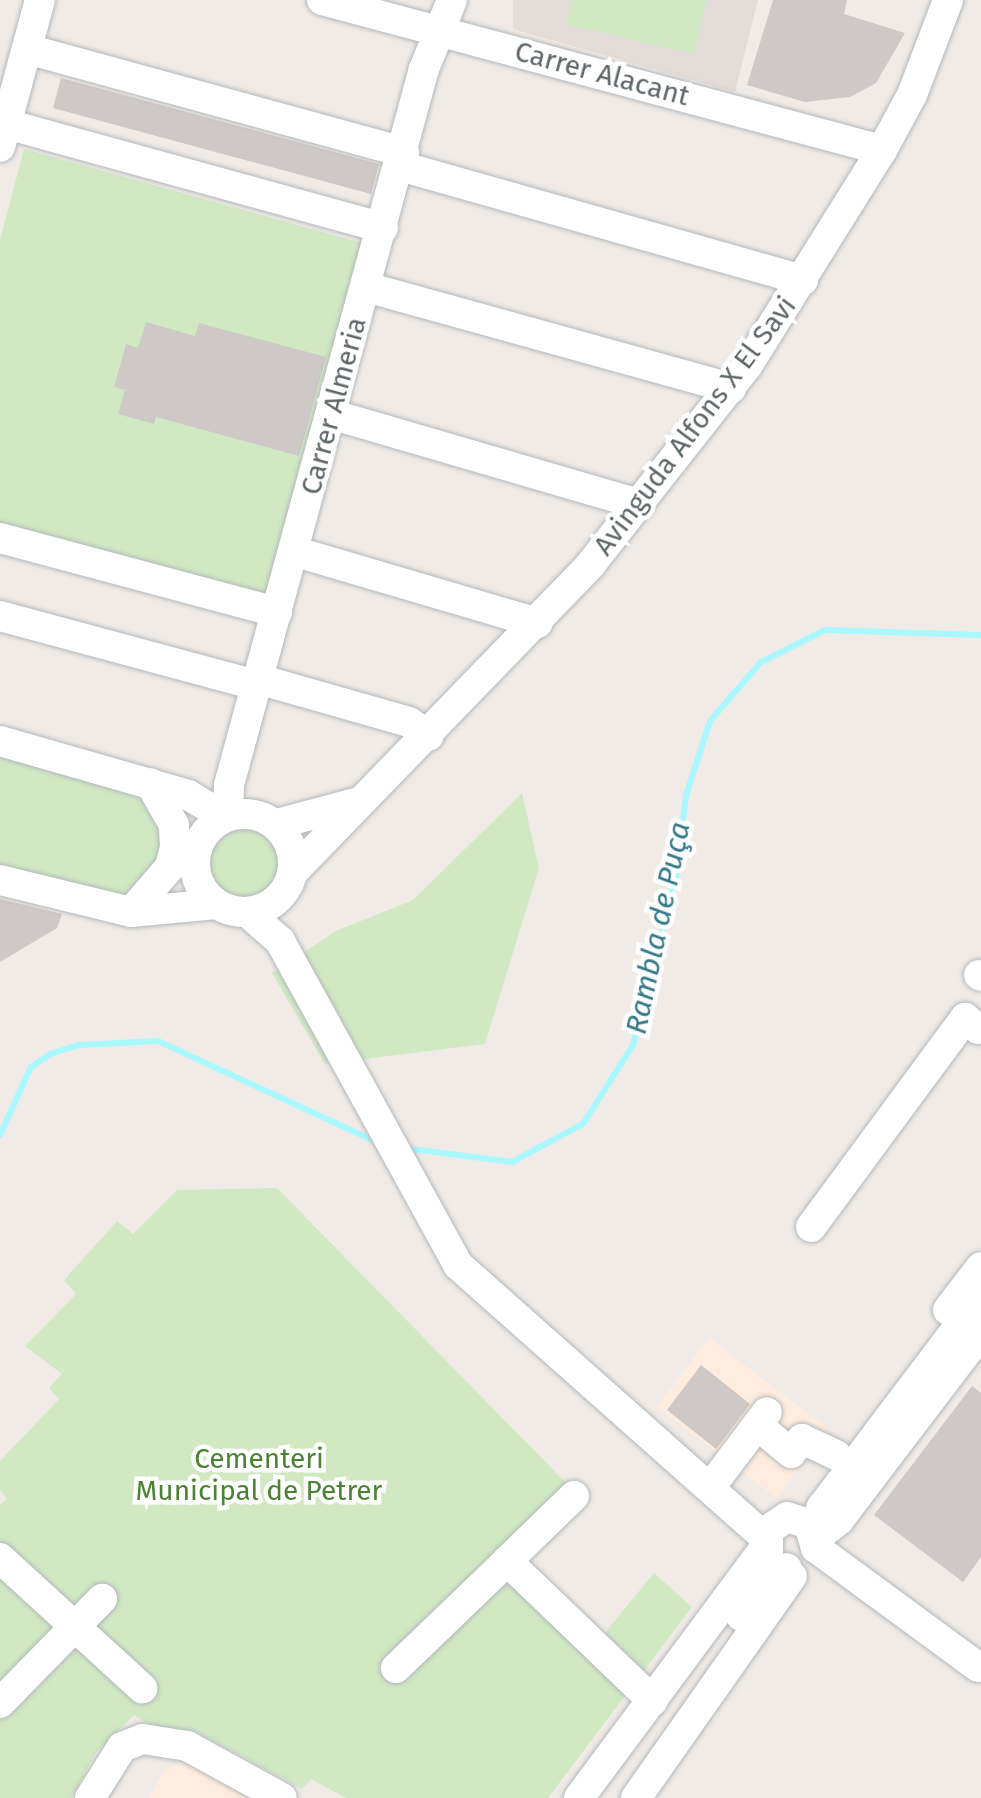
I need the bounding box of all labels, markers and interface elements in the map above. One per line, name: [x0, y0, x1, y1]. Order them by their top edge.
street label: Carrer Alacant: [511, 35, 693, 113]
street label: Avinguda Alfons X El Savi: [587, 290, 803, 562]
street label: Carrer Almeria: [294, 314, 374, 498]
water label: Rambla de Puça: [618, 819, 698, 1037]
park label: Cementeri Municipal de Petrer: [136, 1442, 382, 1508]

